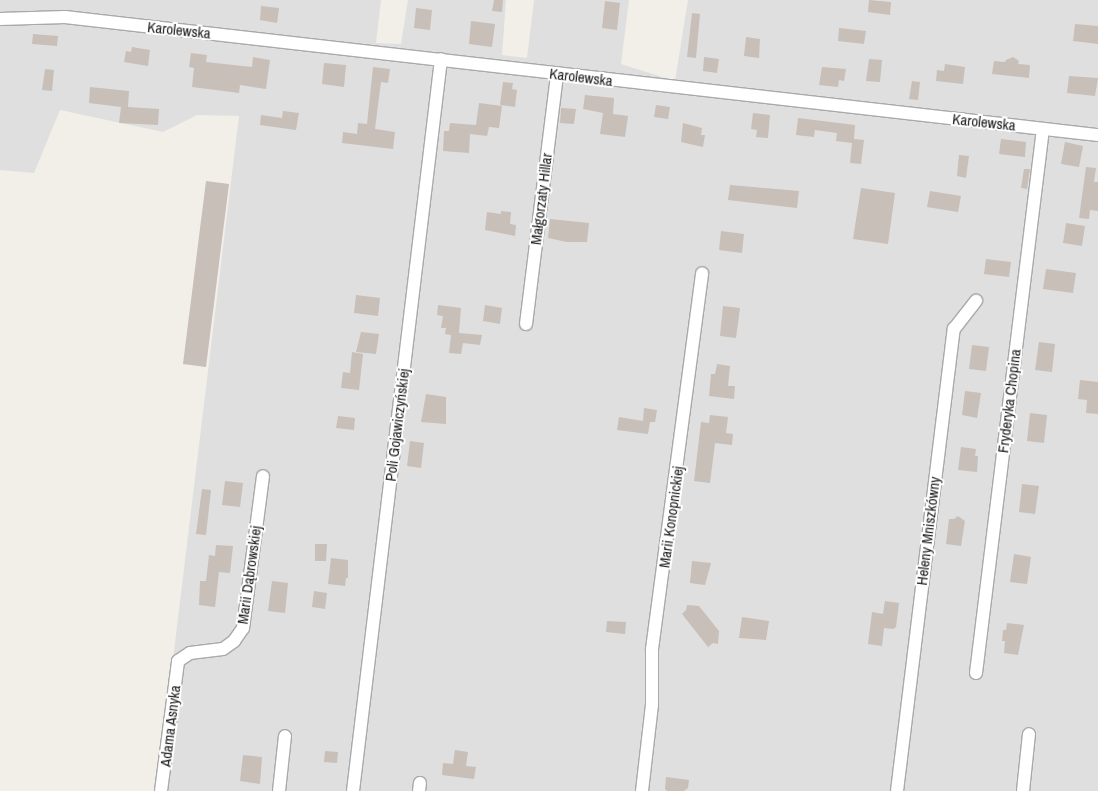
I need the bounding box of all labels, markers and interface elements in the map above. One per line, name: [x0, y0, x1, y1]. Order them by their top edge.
street label: Karolewska: [146, 18, 212, 42]
street label: Karolewska: [548, 64, 614, 90]
street label: Karolewska: [951, 110, 1017, 134]
street label: Małgorzaty Hillar: [526, 152, 556, 246]
street label: Fryderyka Chopina: [994, 348, 1024, 454]
street label: Poli Gojawiczyńskiej: [381, 368, 413, 482]
street label: Marii Konopnickiej: [655, 465, 687, 569]
street label: Heleny Mniszkówny: [912, 476, 944, 586]
street label: Marii Dąbrowskiej: [233, 525, 265, 625]
street label: Adama Asnyka: [156, 684, 184, 768]

